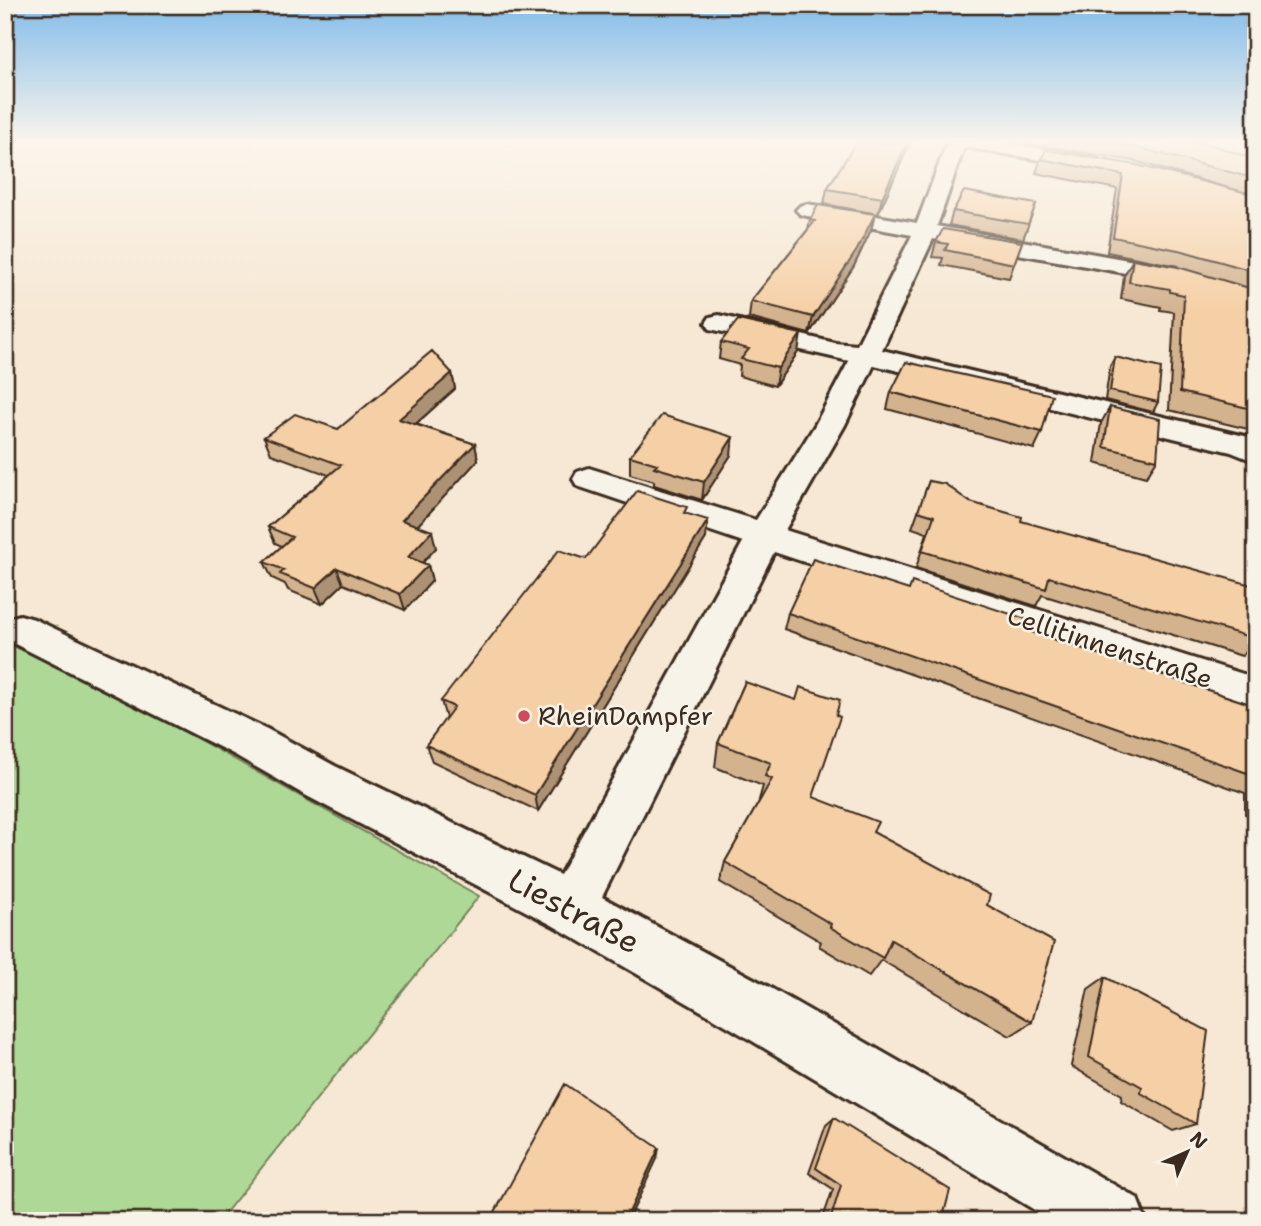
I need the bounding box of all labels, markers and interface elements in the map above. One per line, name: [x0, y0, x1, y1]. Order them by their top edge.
street label: Cellitinnenstraße: [1003, 597, 1217, 696]
place label: RheinDampfer: [538, 698, 713, 733]
marker: RheinDampfer: [516, 708, 532, 724]
street label: Liestraße: [501, 858, 648, 963]
north arrow: [1152, 1118, 1222, 1188]
text: N: [1185, 1126, 1213, 1154]

